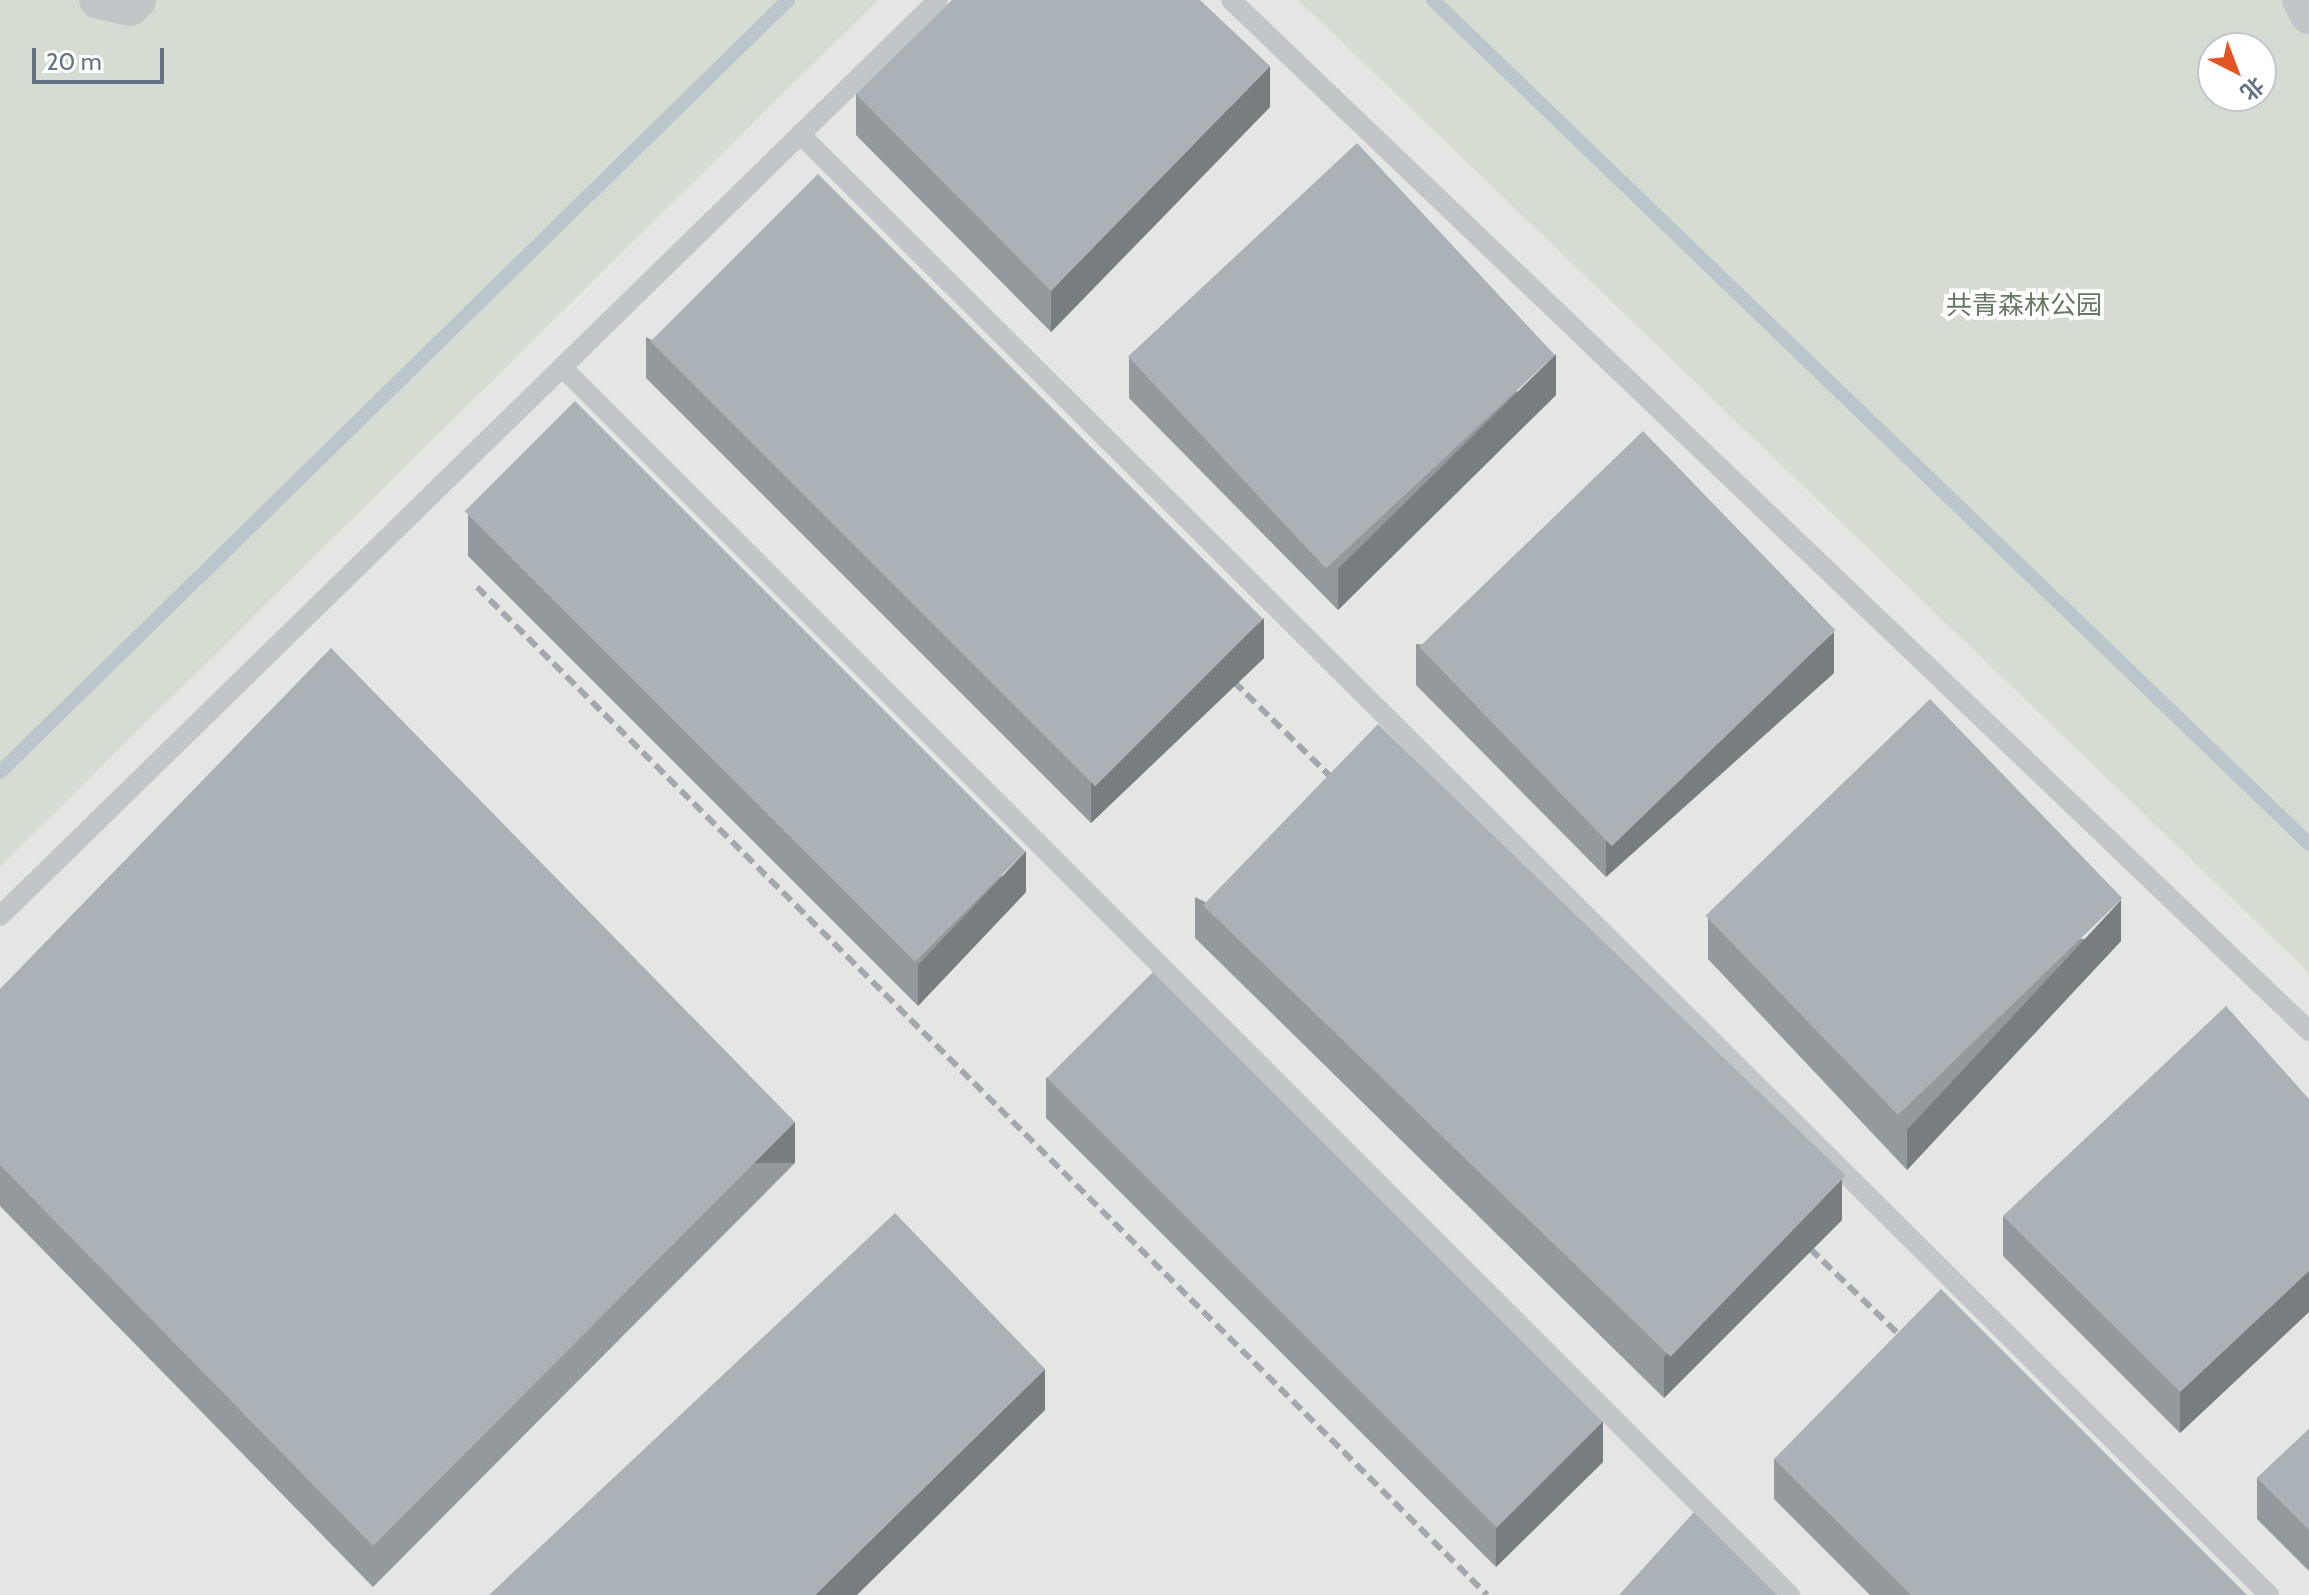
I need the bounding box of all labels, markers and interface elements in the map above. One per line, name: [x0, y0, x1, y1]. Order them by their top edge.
scale bar: [36, 32, 168, 82]
north arrow: [2197, 32, 2277, 112]
text: 20 m: [46, 47, 102, 76]
text: 北: [2235, 71, 2269, 106]
park label: 共青森林公园: [1946, 290, 2102, 322]

